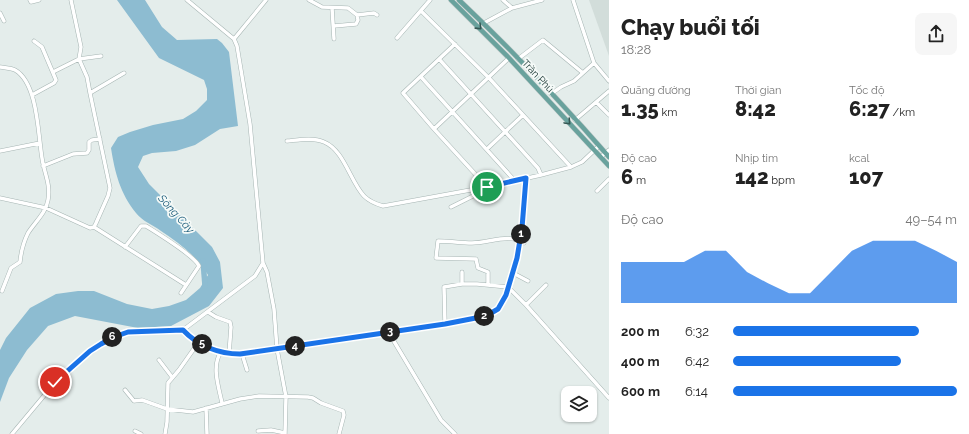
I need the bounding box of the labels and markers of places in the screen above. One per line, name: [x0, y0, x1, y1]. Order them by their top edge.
pin: [470, 170, 504, 204]
pin: 1: [511, 224, 531, 244]
pin: 2: [474, 306, 494, 326]
pin: 3: [380, 322, 400, 342]
pin: 6: [102, 327, 122, 347]
pin: 5: [192, 334, 212, 354]
pin: 4: [285, 336, 305, 356]
pin: [38, 365, 72, 399]

